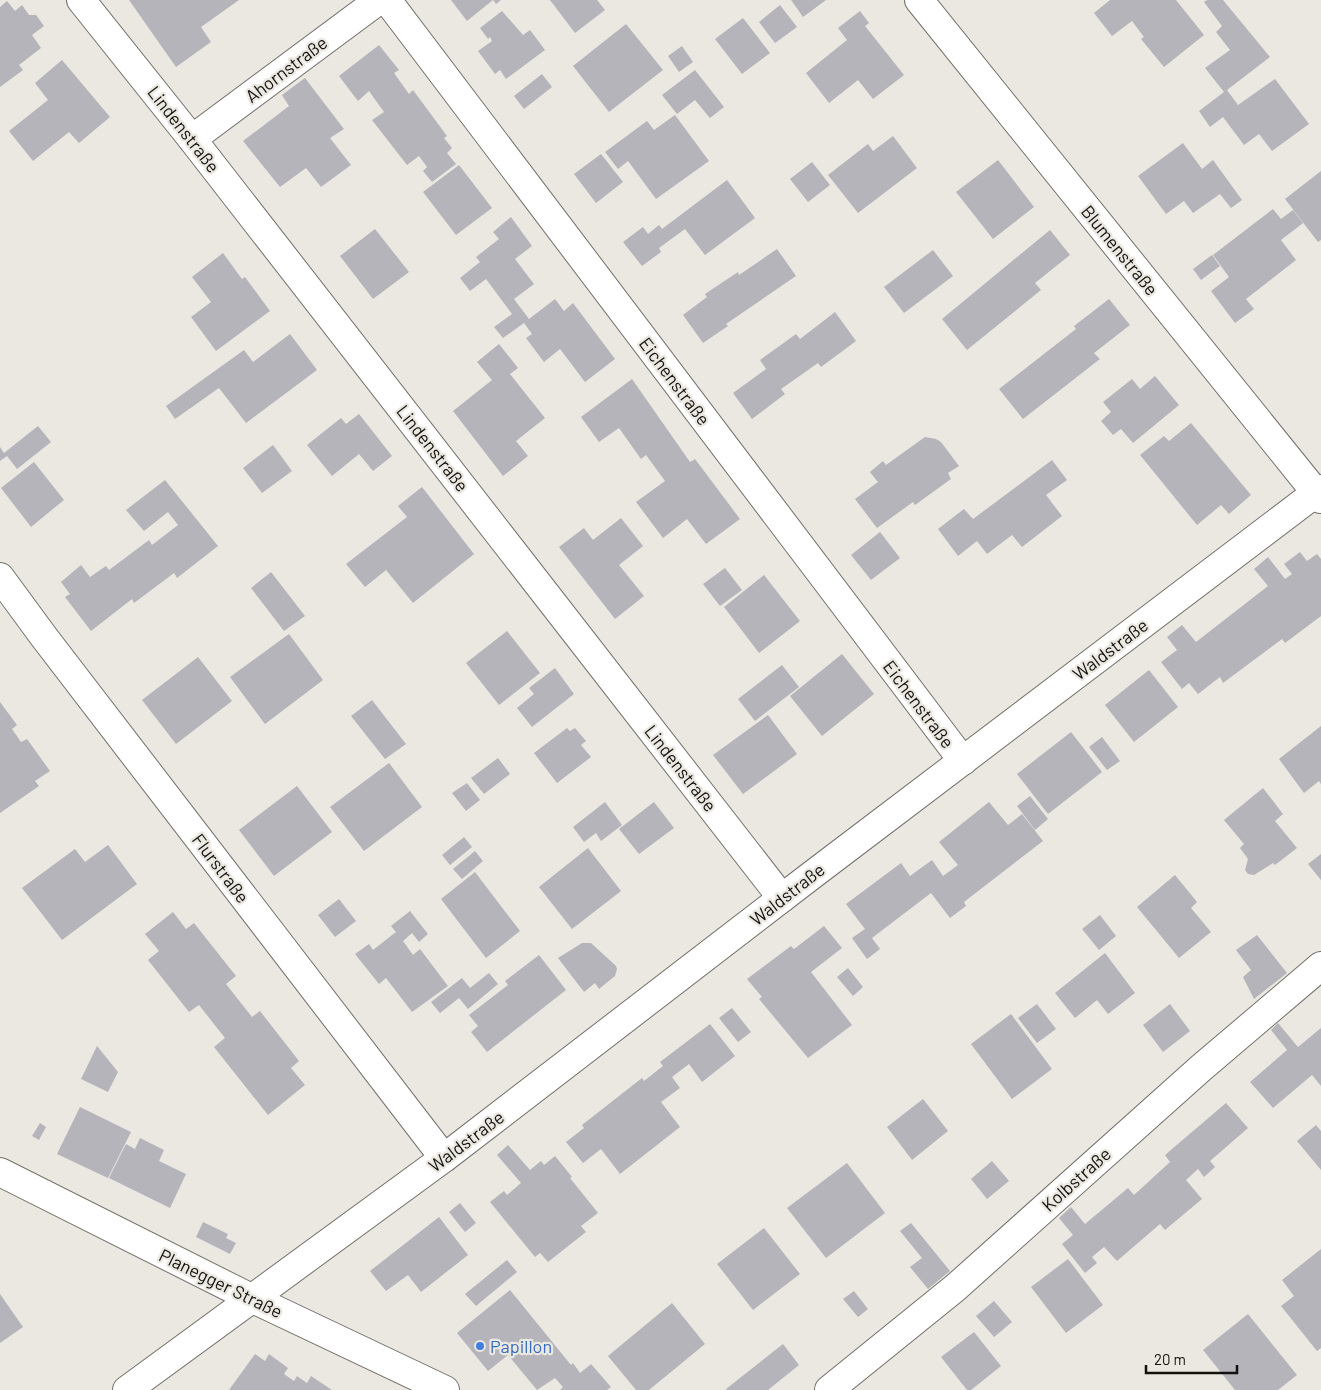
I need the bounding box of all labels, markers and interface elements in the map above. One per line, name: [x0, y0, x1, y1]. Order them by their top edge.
street label: Ahornstraße: [241, 31, 331, 107]
street label: Lindenstraße: [143, 81, 225, 177]
street label: Blumenstraße: [1077, 200, 1163, 300]
street label: Eichenstraße: [635, 333, 715, 429]
street label: Lindenstraße: [392, 400, 474, 496]
street label: Waldstraße: [1068, 614, 1152, 684]
street label: Eichenstraße: [879, 656, 959, 752]
street label: Lindenstraße: [640, 720, 722, 816]
street label: Flurstraße: [188, 829, 254, 907]
street label: Waldstraße: [745, 858, 829, 930]
street label: Waldstraße: [424, 1106, 508, 1176]
street label: Kolbstraße: [1037, 1142, 1115, 1216]
street label: Planegger Straße: [156, 1244, 286, 1322]
place label: Papillon: [490, 1335, 552, 1357]
marker: Papillon: [474, 1340, 486, 1352]
scale bar: [1146, 1342, 1237, 1374]
text: 20 m: [1154, 1350, 1186, 1368]

